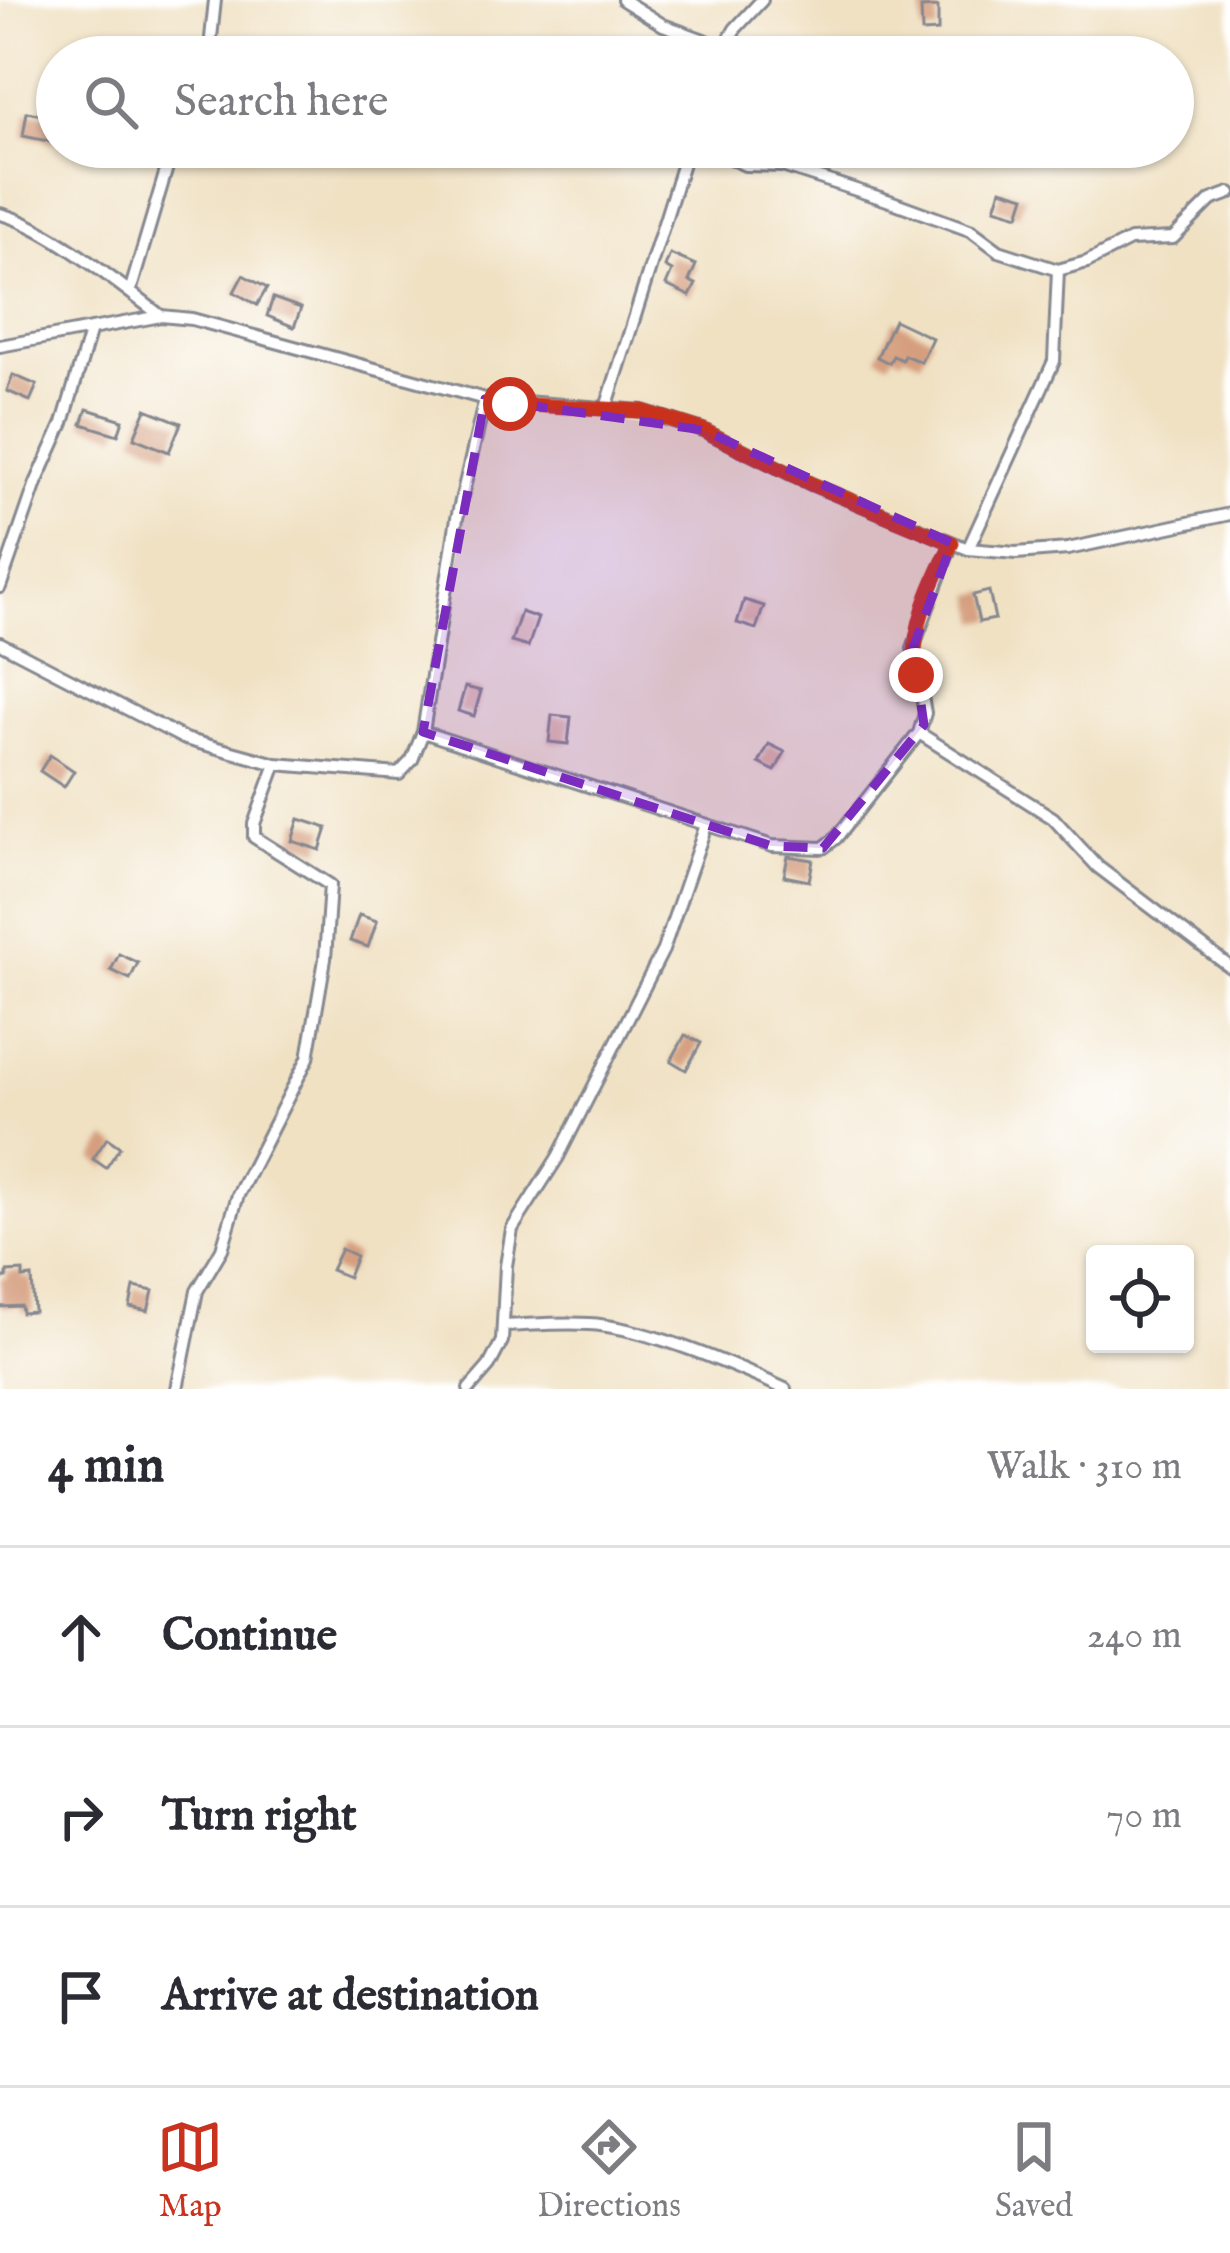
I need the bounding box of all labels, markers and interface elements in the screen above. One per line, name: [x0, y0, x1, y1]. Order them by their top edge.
search box: [36, 36, 1194, 168]
icon: search: [78, 69, 144, 135]
text: Search here: [174, 74, 388, 131]
route start: [483, 377, 537, 431]
route end: [889, 648, 943, 702]
map controls: [1086, 1245, 1194, 1353]
button: locate: [1086, 1245, 1194, 1353]
text: 4 min: [48, 1435, 164, 1500]
text: Walk · 310 m: [987, 1443, 1182, 1492]
icon: ahead: [48, 1604, 114, 1670]
text: Continue: [162, 1608, 337, 1665]
text: 240 m: [1087, 1612, 1182, 1661]
icon: right: [48, 1784, 114, 1850]
text: Turn right: [162, 1788, 357, 1845]
text: 70 m: [1106, 1792, 1182, 1841]
icon: arrive: [48, 1964, 114, 2030]
text: Arrive at destination: [162, 1968, 539, 2025]
tab: Map: [157, 2114, 223, 2228]
tab: Directions: [537, 2114, 681, 2228]
tab: Saved: [995, 2114, 1073, 2228]

